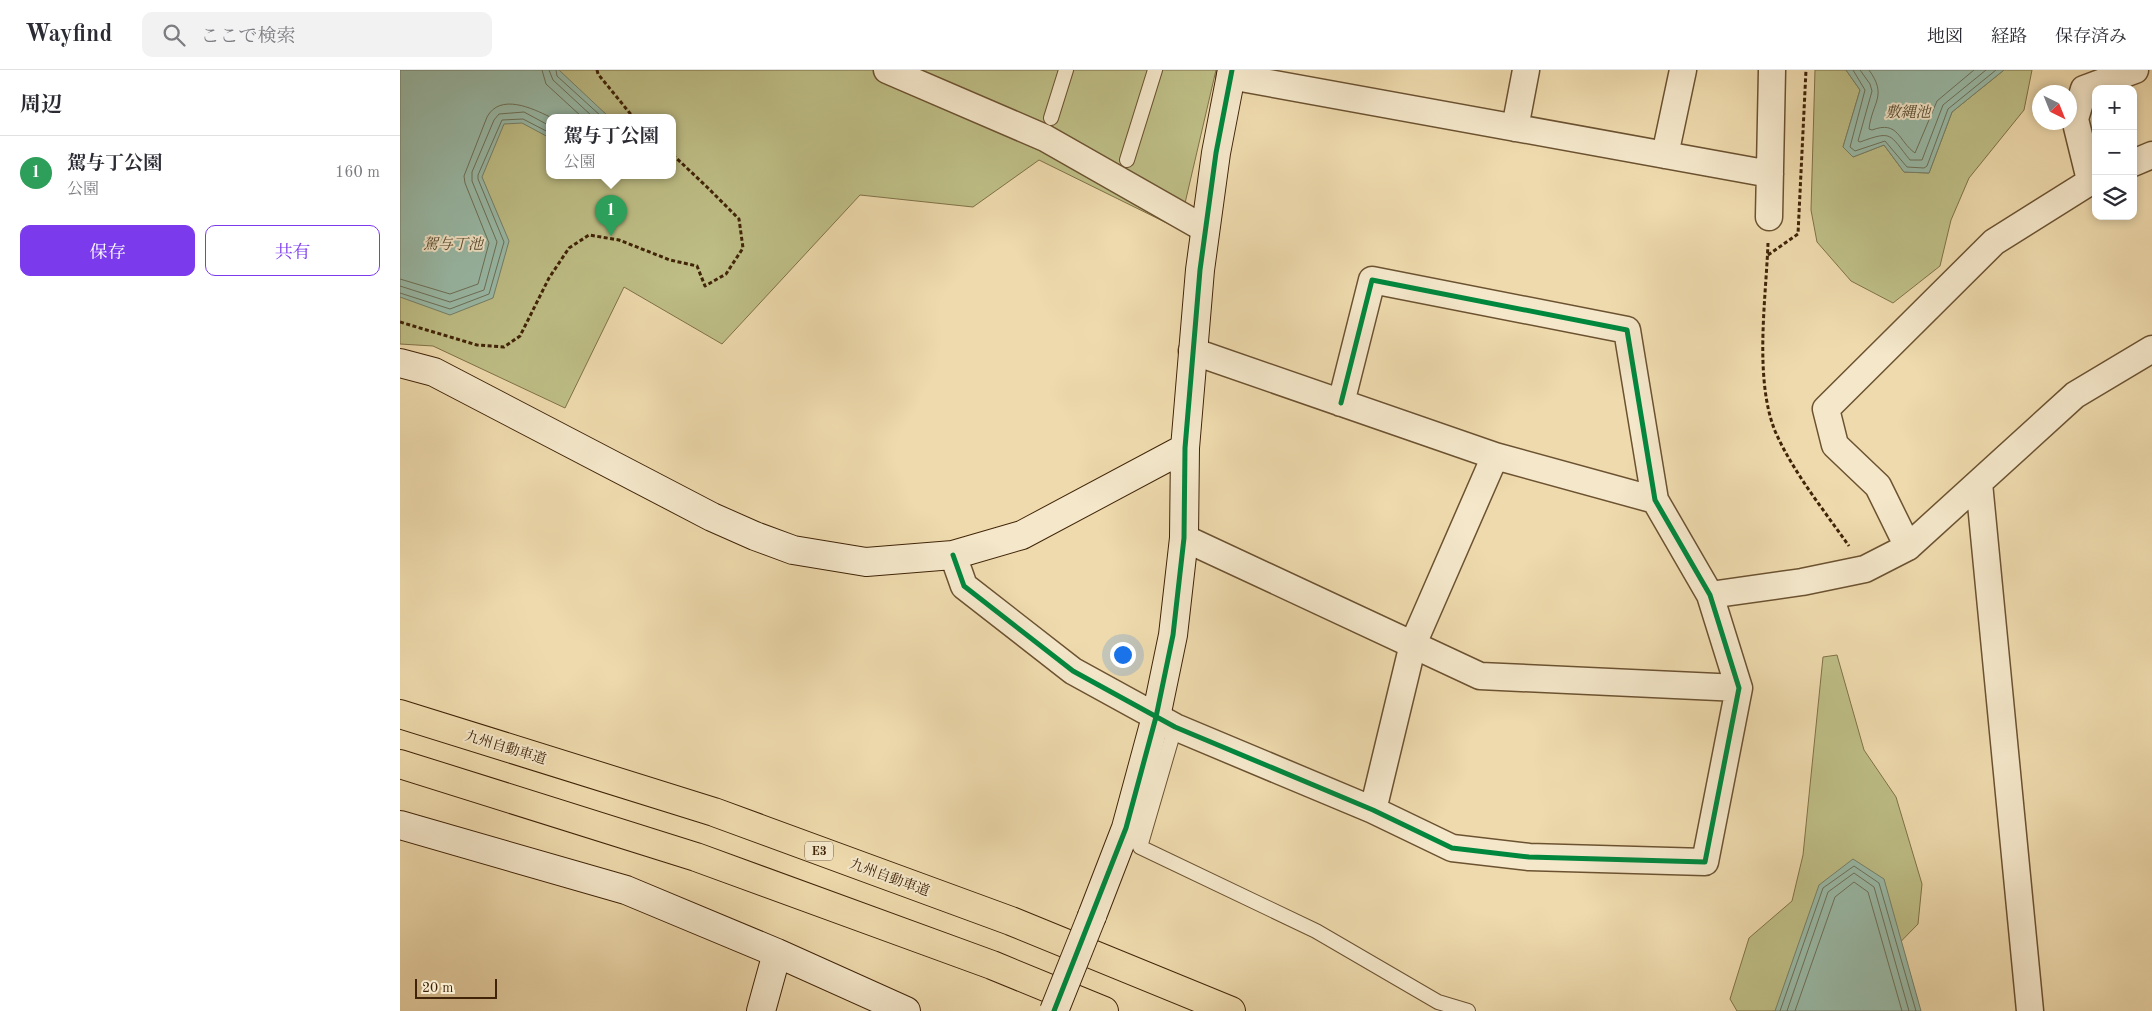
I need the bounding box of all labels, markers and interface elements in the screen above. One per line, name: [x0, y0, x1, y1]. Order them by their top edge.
search box: [142, 12, 492, 57]
icon: search: [160, 21, 188, 49]
text: Wayfind: [25, 23, 112, 47]
text: ここで検索: [200, 28, 295, 47]
text: 地図: [1927, 28, 1963, 46]
text: 経路: [1991, 28, 2027, 46]
text: 保存済み: [2055, 28, 2127, 46]
north arrow: [2032, 85, 2077, 130]
map controls: [2092, 85, 2137, 220]
button: +: [2092, 85, 2137, 130]
text: 周辺: [20, 95, 62, 116]
water label: 敷縄池: [1885, 104, 1932, 121]
popup: [546, 114, 676, 179]
text: 駕与丁公園: [563, 128, 659, 147]
button: −: [2092, 130, 2137, 175]
text: 駕与丁公園: [67, 155, 162, 174]
text: 公園: [563, 155, 596, 171]
text: 1: [31, 165, 41, 181]
text: 160 m: [335, 165, 380, 181]
button: layers: [2092, 175, 2137, 220]
text: 公園: [67, 182, 99, 198]
pin: 1: [595, 195, 627, 236]
button: 保存: [20, 225, 195, 276]
button: 共有: [205, 225, 380, 276]
water label: 駕与丁池: [423, 236, 485, 253]
your location: [1110, 642, 1136, 668]
street label: 九州自動車道: [463, 728, 548, 767]
road number: E3: [805, 841, 833, 860]
street label: 九州自動車道: [848, 856, 932, 899]
scale bar: [415, 976, 498, 999]
text: 20 m: [422, 981, 453, 995]

